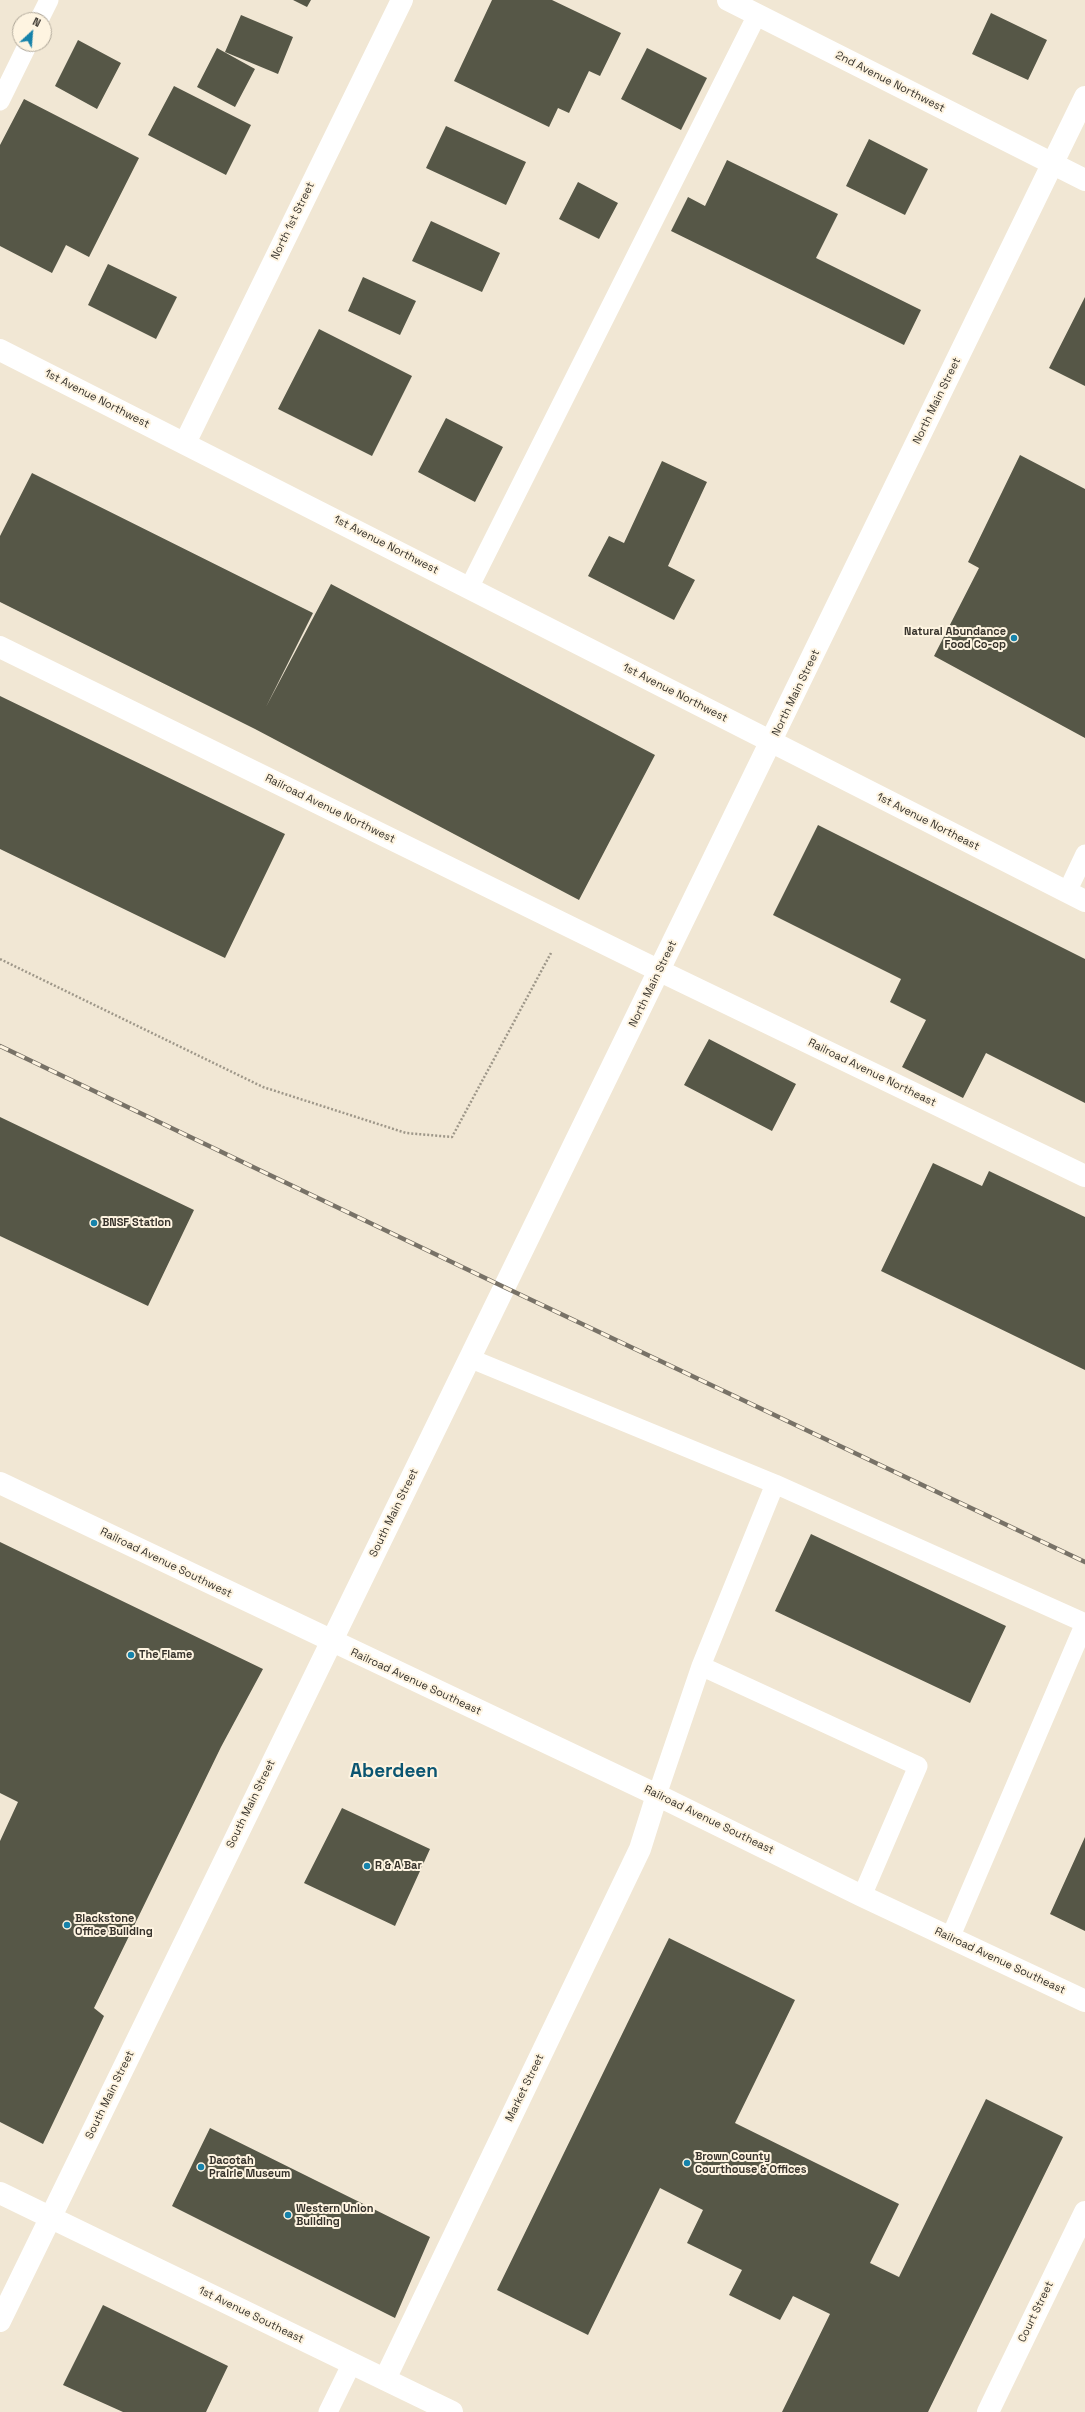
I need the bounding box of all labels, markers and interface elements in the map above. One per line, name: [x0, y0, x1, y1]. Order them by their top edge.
north arrow: [12, 12, 52, 52]
text: N: [30, 14, 43, 30]
street label: 2nd Avenue Northwest: [833, 49, 947, 115]
street label: North 1st Street: [269, 180, 317, 262]
street label: North Main Street: [910, 356, 964, 446]
street label: 1st Avenue Northwest: [42, 367, 152, 431]
street label: 1st Avenue Northwest: [331, 513, 441, 577]
place label: Natural Abundance Food Co-op: [904, 625, 1006, 651]
marker: Natural Abundance Food Co-op: [1009, 633, 1019, 643]
street label: North Main Street: [769, 648, 823, 738]
street label: 1st Avenue Northwest: [620, 661, 730, 725]
street label: Railroad Avenue Northwest: [263, 772, 397, 846]
street label: 1st Avenue Northeast: [874, 790, 982, 854]
street label: North Main Street: [626, 939, 680, 1029]
street label: Railroad Avenue Northeast: [806, 1036, 938, 1110]
place label: BNSF Station: [102, 1216, 171, 1230]
marker: BNSF Station: [89, 1218, 99, 1228]
street label: South Main Street: [367, 1467, 421, 1559]
street label: Railroad Avenue Southwest: [98, 1525, 234, 1601]
street label: Railroad Avenue Southeast: [349, 1646, 483, 1718]
place label: The Flame: [139, 1648, 192, 1662]
marker: The Flame: [126, 1650, 136, 1660]
street label: South Main Street: [224, 1758, 278, 1850]
district label: Aberdeen: [350, 1761, 438, 1783]
street label: Railroad Avenue Southeast: [642, 1783, 776, 1857]
place label: R & A Bar: [375, 1859, 422, 1873]
marker: R & A Bar: [362, 1861, 372, 1871]
place label: Blackstone Office Building: [75, 1912, 153, 1938]
marker: Blackstone Office Building: [62, 1920, 72, 1930]
street label: Railroad Avenue Southeast: [933, 1925, 1067, 1997]
street label: South Main Street: [83, 2049, 137, 2141]
street label: Market Street: [503, 2052, 547, 2124]
place label: Brown County Courthouse & Offices: [695, 2150, 806, 2176]
place label: Dacotah Prairie Museum: [209, 2154, 290, 2180]
marker: Brown County Courthouse & Offices: [682, 2158, 692, 2168]
marker: Dacotah Prairie Museum: [196, 2162, 206, 2172]
place label: Western Union Building: [296, 2202, 374, 2228]
marker: Western Union Building: [283, 2210, 293, 2220]
street label: Court Street: [1016, 2279, 1056, 2345]
street label: 1st Avenue Southeast: [196, 2284, 306, 2346]

